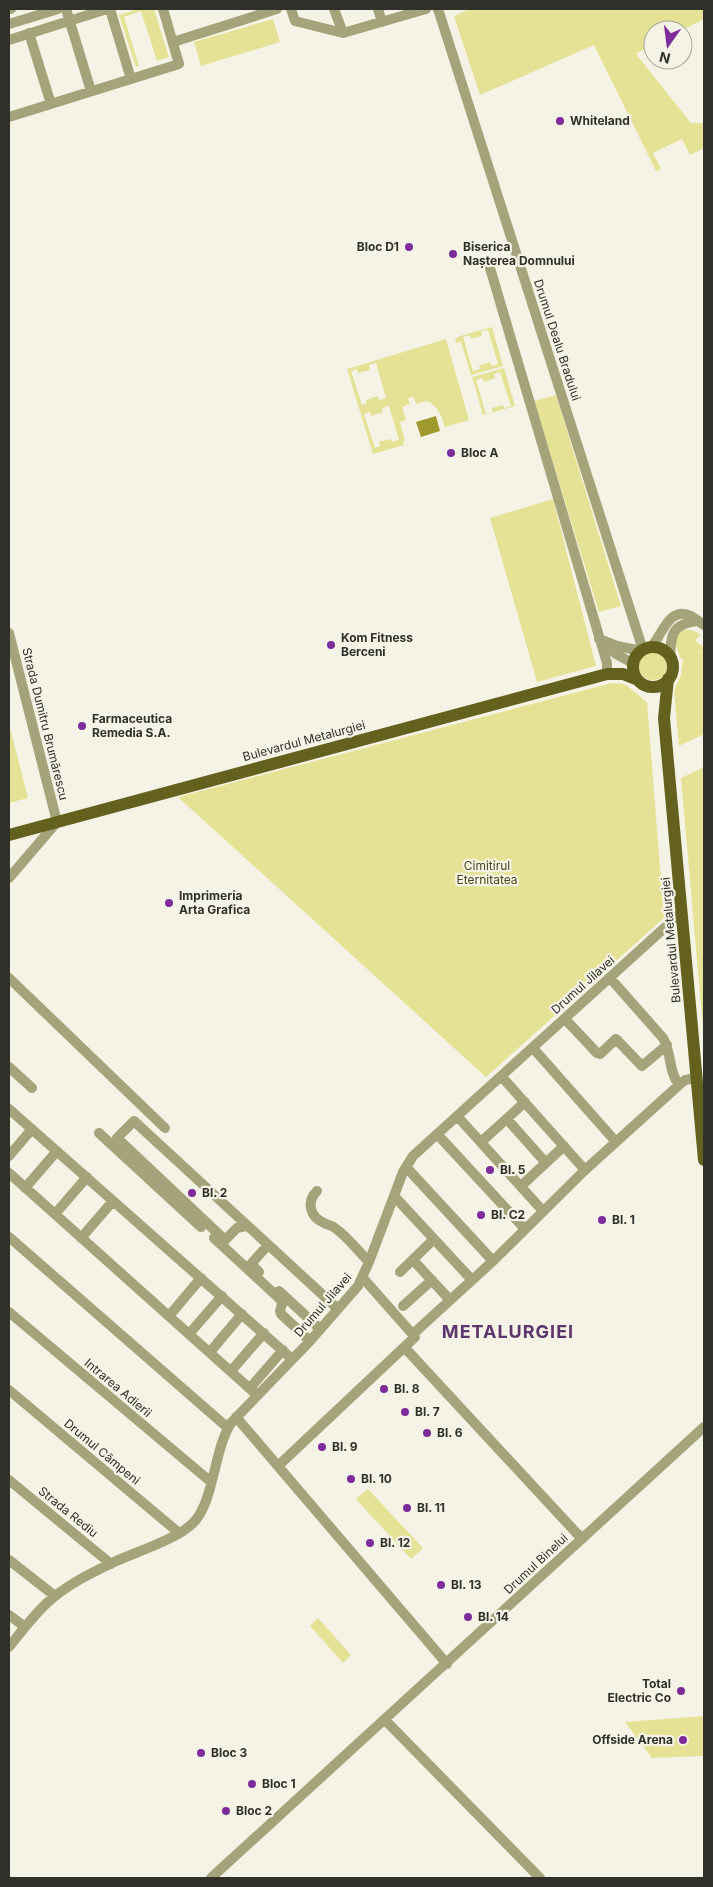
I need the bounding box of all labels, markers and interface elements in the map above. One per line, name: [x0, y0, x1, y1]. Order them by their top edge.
north arrow: [643, 20, 693, 70]
text: N: [658, 49, 672, 68]
place label: Whiteland: [570, 113, 630, 128]
marker: Whiteland: [554, 115, 566, 127]
place label: Bloc D1: [357, 239, 399, 254]
place label: Biserica Nașterea Domnului: [463, 239, 575, 268]
marker: Bloc D1: [403, 241, 415, 253]
marker: Biserica Nașterea Domnului: [447, 248, 459, 260]
street label: Drumul Dealu Bradului: [531, 277, 584, 402]
place label: Bloc A: [461, 445, 498, 460]
marker: Bloc A: [445, 447, 457, 459]
place label: Kom Fitness Berceni: [341, 630, 413, 659]
marker: Kom Fitness Berceni: [325, 639, 337, 651]
street label: Strada Dumitru Brumărescu: [19, 646, 72, 802]
place label: Farmaceutica Remedia S.A.: [92, 711, 172, 740]
street label: Bulevardul Metalurgiei: [241, 717, 367, 764]
marker: Farmaceutica Remedia S.A.: [76, 720, 88, 732]
park label: Cimitirul Eternitatea: [456, 858, 518, 887]
street label: Bulevardul Metalurgiei: [658, 876, 683, 1004]
place label: Imprimeria Arta Grafica: [179, 888, 250, 917]
marker: Imprimeria Arta Grafica: [163, 897, 175, 909]
street label: Drumul Jilavei: [548, 952, 617, 1017]
place label: Bl. 5: [500, 1162, 526, 1177]
marker: Bl. 5: [484, 1164, 496, 1176]
place label: Bl. 2: [202, 1185, 227, 1200]
marker: Bl. 2: [186, 1187, 198, 1199]
place label: Bl. C2: [491, 1207, 525, 1222]
marker: Bl. C2: [475, 1209, 487, 1221]
place label: Bl. 1: [612, 1212, 635, 1227]
marker: Bl. 1: [596, 1214, 608, 1226]
street label: Drumul Jilavei: [291, 1270, 355, 1340]
district label: METALURGIEI: [442, 1321, 574, 1342]
street label: Intrarea Adierii: [82, 1355, 155, 1420]
place label: Bl. 8: [394, 1381, 420, 1396]
marker: Bl. 8: [378, 1383, 390, 1395]
place label: Bl. 7: [415, 1404, 440, 1419]
marker: Bl. 7: [399, 1406, 411, 1418]
street label: Drumul Câmpeni: [61, 1415, 143, 1488]
place label: Bl. 6: [437, 1425, 463, 1440]
marker: Bl. 6: [421, 1427, 433, 1439]
place label: Bl. 9: [332, 1439, 358, 1454]
marker: Bl. 9: [316, 1441, 328, 1453]
place label: Bl. 10: [361, 1471, 392, 1486]
marker: Bl. 10: [345, 1473, 357, 1485]
street label: Strada Rediu: [36, 1483, 101, 1540]
place label: Bl. 11: [417, 1500, 445, 1515]
marker: Bl. 11: [401, 1502, 413, 1514]
street label: Drumul Binelui: [501, 1530, 571, 1597]
place label: Bl. 12: [380, 1535, 410, 1550]
marker: Bl. 12: [364, 1537, 376, 1549]
place label: Bl. 13: [451, 1577, 482, 1592]
marker: Bl. 13: [435, 1579, 447, 1591]
place label: Bl. 14: [478, 1609, 509, 1624]
marker: Bl. 14: [462, 1611, 474, 1623]
place label: Total Electric Co: [607, 1676, 671, 1705]
marker: Total Electric Co: [675, 1685, 687, 1697]
place label: Offside Arena: [592, 1732, 673, 1747]
marker: Offside Arena: [677, 1734, 689, 1746]
place label: Bloc 3: [211, 1745, 247, 1760]
marker: Bloc 3: [195, 1747, 207, 1759]
place label: Bloc 1: [262, 1776, 296, 1791]
marker: Bloc 1: [246, 1778, 258, 1790]
place label: Bloc 2: [236, 1803, 272, 1818]
marker: Bloc 2: [220, 1805, 232, 1817]

